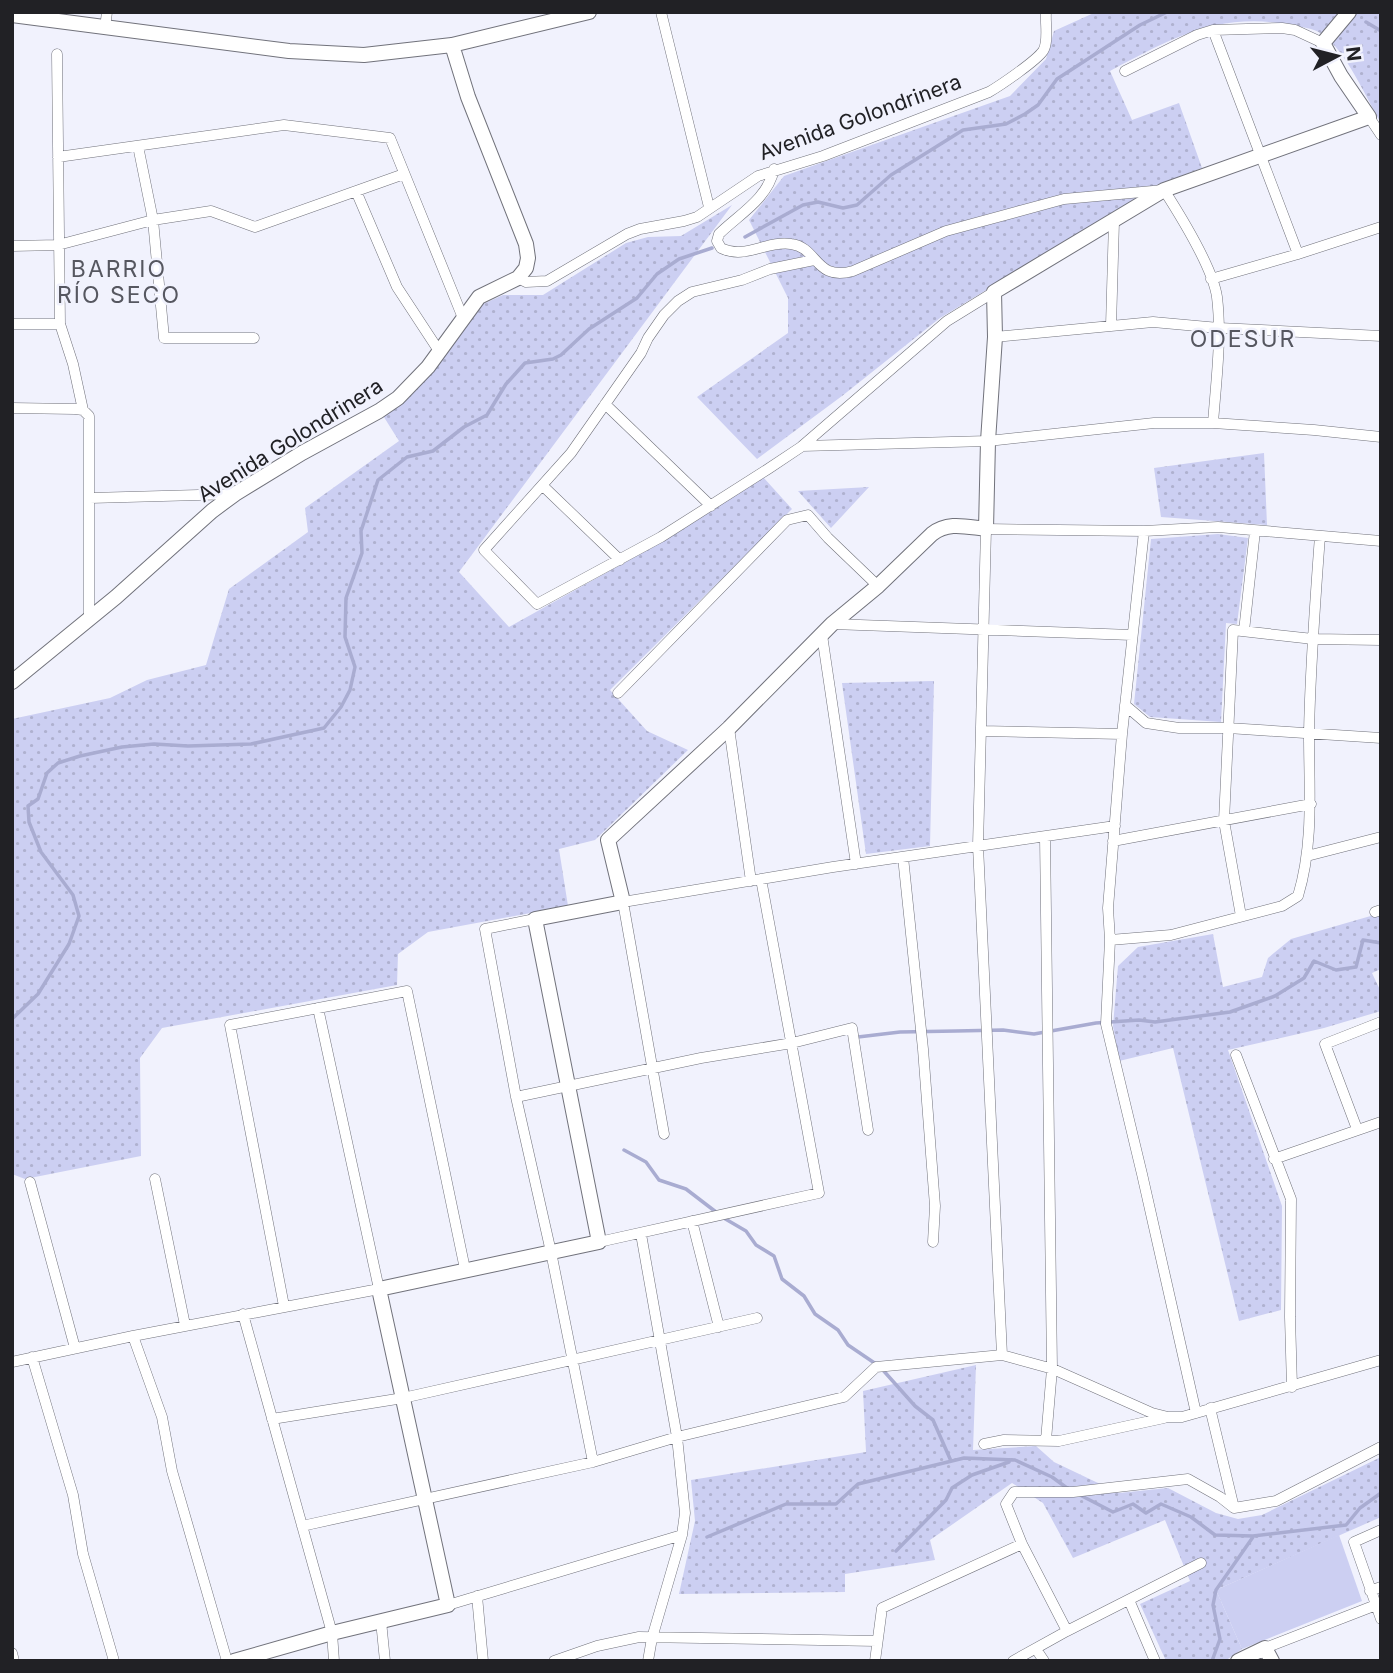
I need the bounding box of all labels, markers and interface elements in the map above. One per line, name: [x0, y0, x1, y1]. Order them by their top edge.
north arrow: [1302, 21, 1372, 91]
text: N: [1341, 45, 1366, 63]
street label: Avenida Golondrinera: [755, 69, 965, 165]
district label: BARRIO RÍO SECO: [57, 255, 181, 309]
district label: ODESUR: [1190, 325, 1296, 353]
street label: Avenida Golondrinera: [193, 373, 387, 507]

